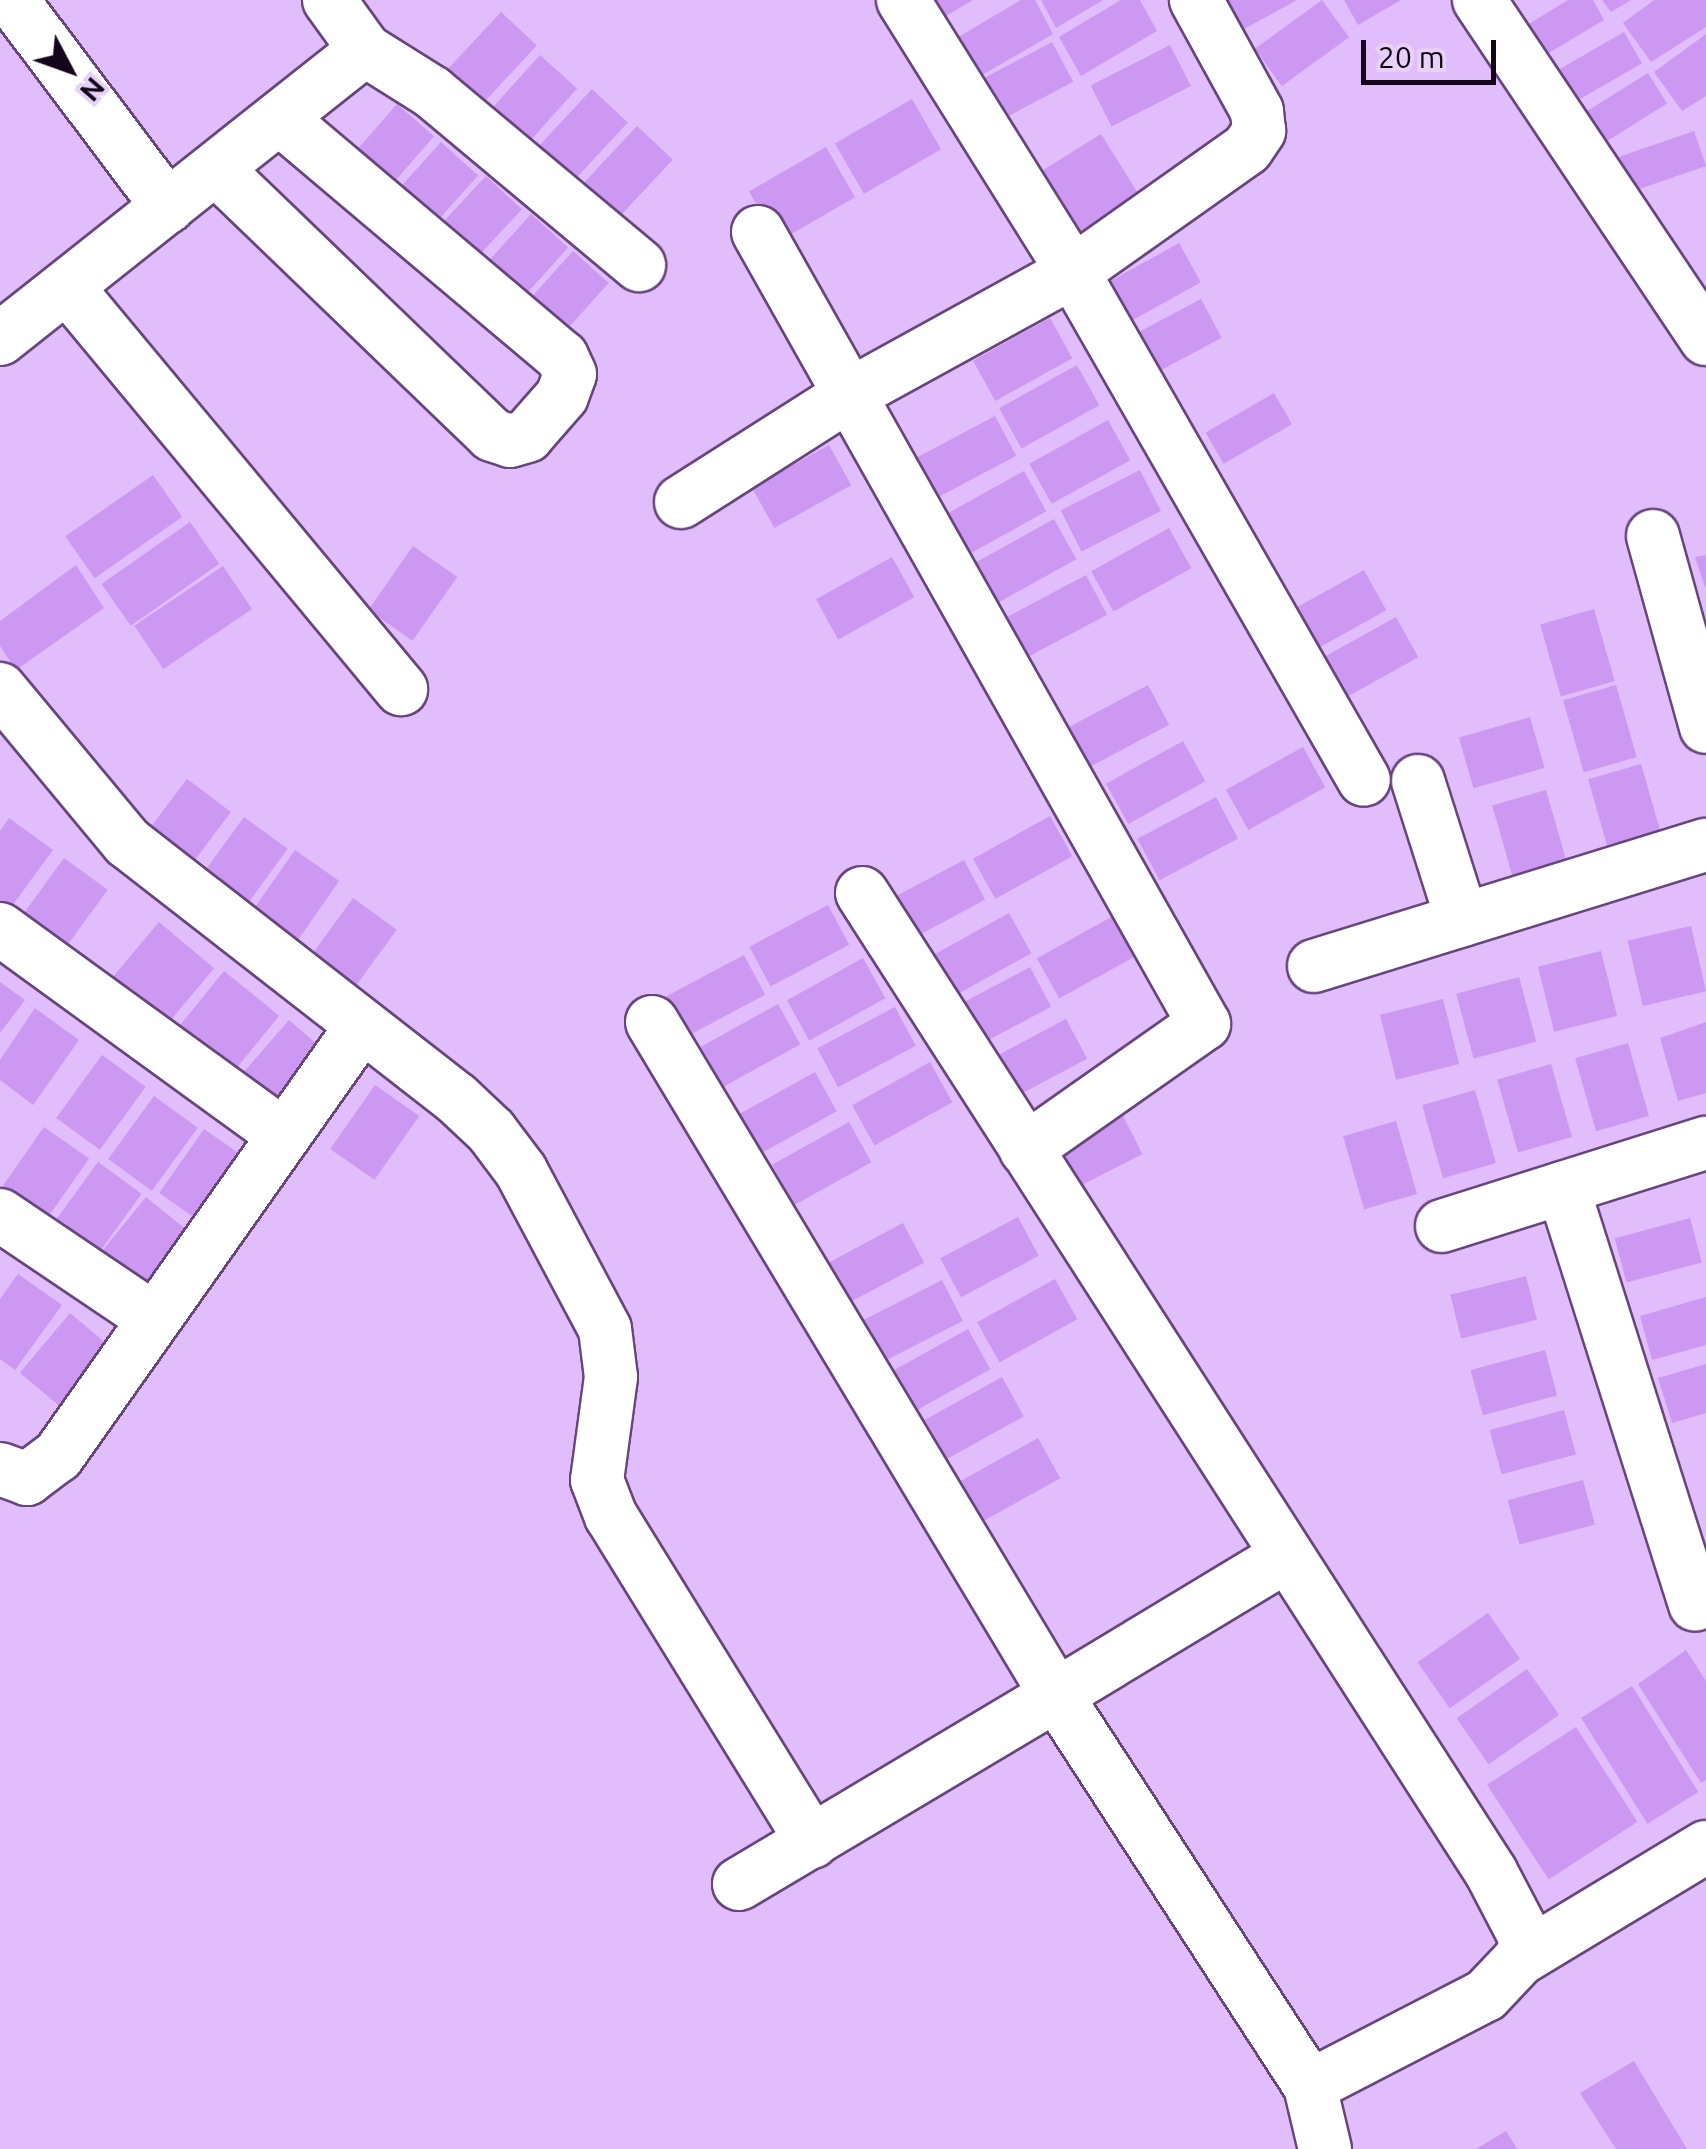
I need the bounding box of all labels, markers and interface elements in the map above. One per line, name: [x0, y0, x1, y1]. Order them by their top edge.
north arrow: [20, 20, 120, 120]
scale bar: [1366, 20, 1501, 82]
text: 20 m: [1378, 40, 1445, 74]
text: N: [74, 72, 112, 108]

